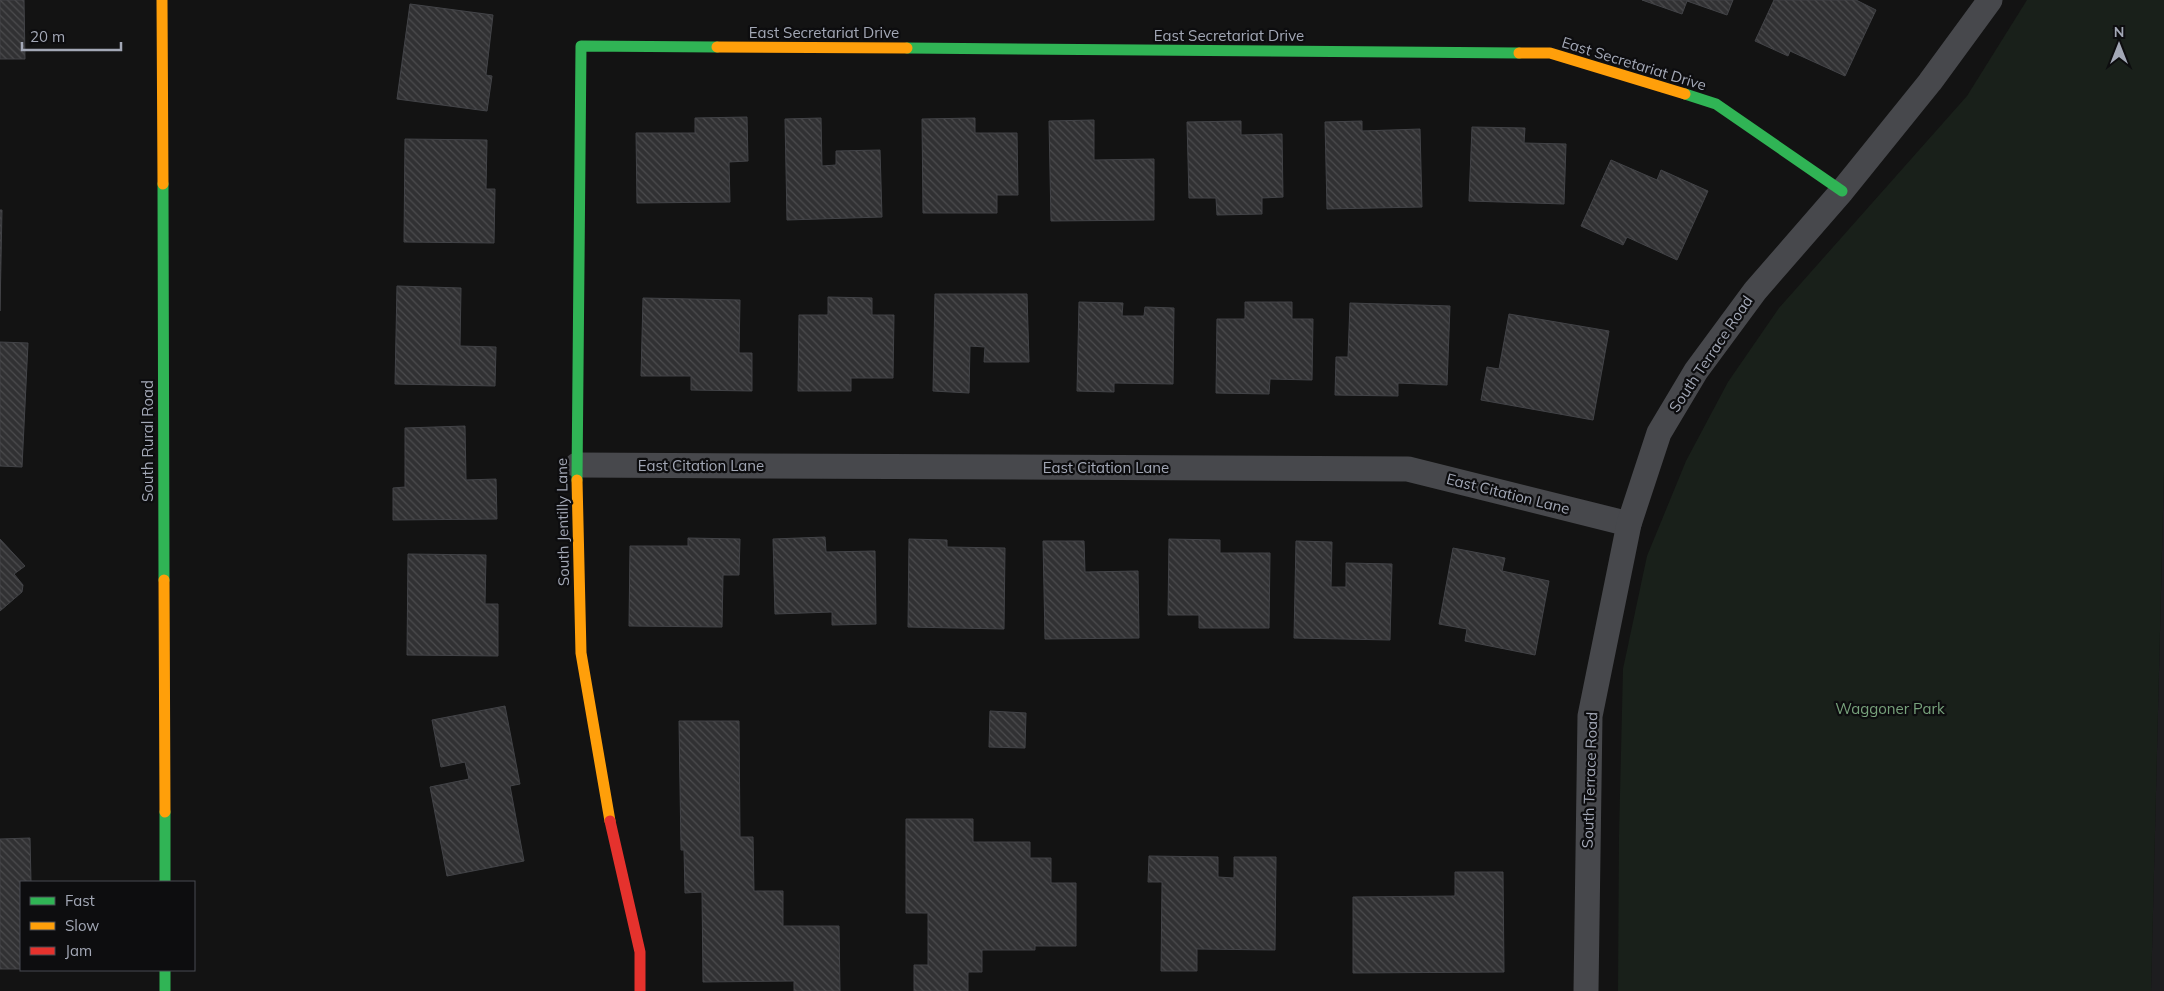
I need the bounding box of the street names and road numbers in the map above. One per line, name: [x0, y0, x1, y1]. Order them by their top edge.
street label: East Secretariat Drive: [749, 23, 899, 42]
street label: East Secretariat Drive: [1154, 26, 1304, 45]
street label: East Secretariat Drive: [1559, 32, 1709, 95]
street label: South Terrace Road: [1665, 292, 1757, 416]
street label: South Rural Road: [138, 380, 157, 502]
street label: East Citation Lane: [638, 456, 764, 475]
street label: South Jentilly Lane: [552, 458, 573, 586]
street label: East Citation Lane: [1043, 458, 1169, 477]
street label: East Citation Lane: [1444, 469, 1572, 518]
street label: South Terrace Road: [1578, 711, 1601, 849]

